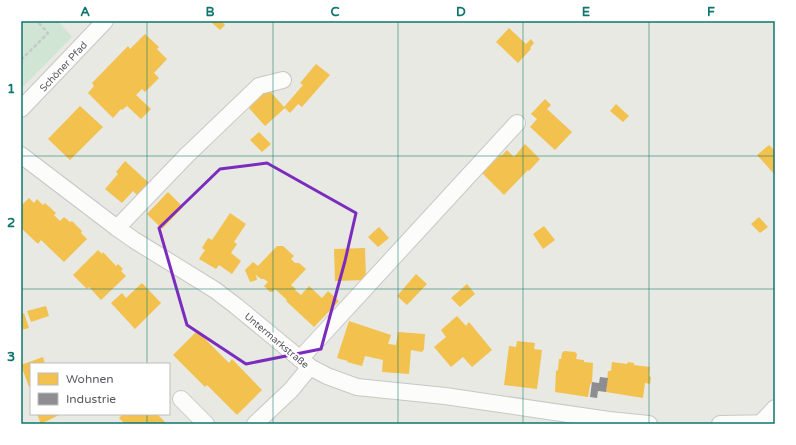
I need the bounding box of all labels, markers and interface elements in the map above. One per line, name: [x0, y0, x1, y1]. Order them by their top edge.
text: A: [80, 4, 90, 20]
text: B: [205, 4, 215, 20]
text: C: [330, 4, 340, 20]
text: D: [456, 4, 466, 20]
text: E: [582, 4, 590, 20]
text: F: [707, 4, 715, 20]
street label: Schöner Pfad: [37, 39, 90, 94]
text: 1: [7, 81, 15, 97]
text: 2: [7, 215, 15, 231]
street label: Untermarkstraße: [242, 310, 311, 371]
text: 3: [7, 349, 15, 365]
legend: [30, 363, 170, 415]
text: Wohnen: [66, 372, 114, 386]
text: Industrie: [66, 392, 116, 406]

